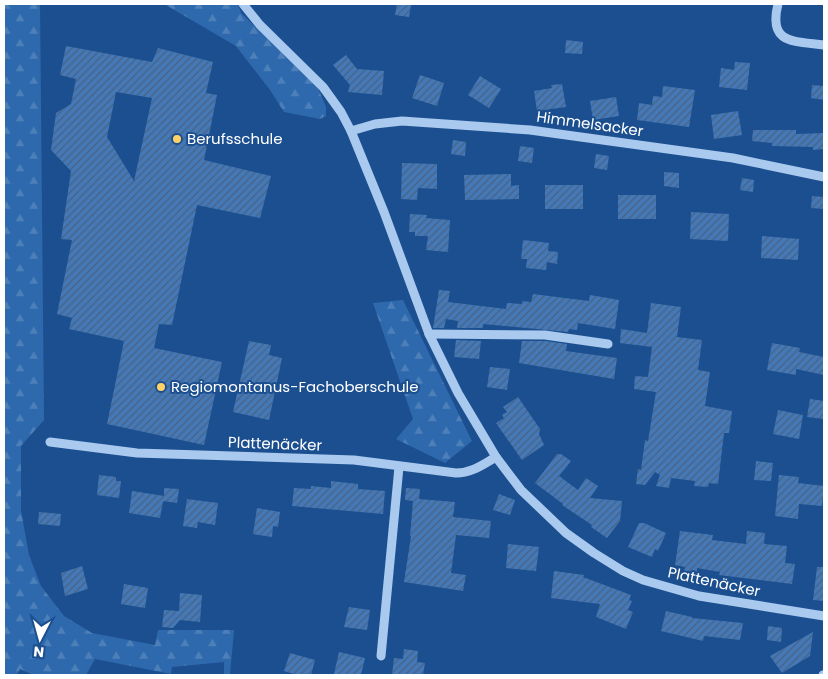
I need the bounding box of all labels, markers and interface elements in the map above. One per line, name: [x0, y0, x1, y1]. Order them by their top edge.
street label: Himmelsacker: [535, 106, 645, 141]
place label: Berufsschule: [187, 128, 283, 149]
marker: Berufsschule: [171, 133, 183, 145]
place label: Regiomontanus-Fachoberschule: [171, 376, 419, 397]
marker: Regiomontanus-Fachoberschule: [155, 381, 167, 393]
street label: Plattenäcker: [228, 431, 323, 456]
street label: Plattenäcker: [666, 561, 763, 602]
north arrow: [15, 614, 65, 664]
text: N: [32, 641, 45, 662]

